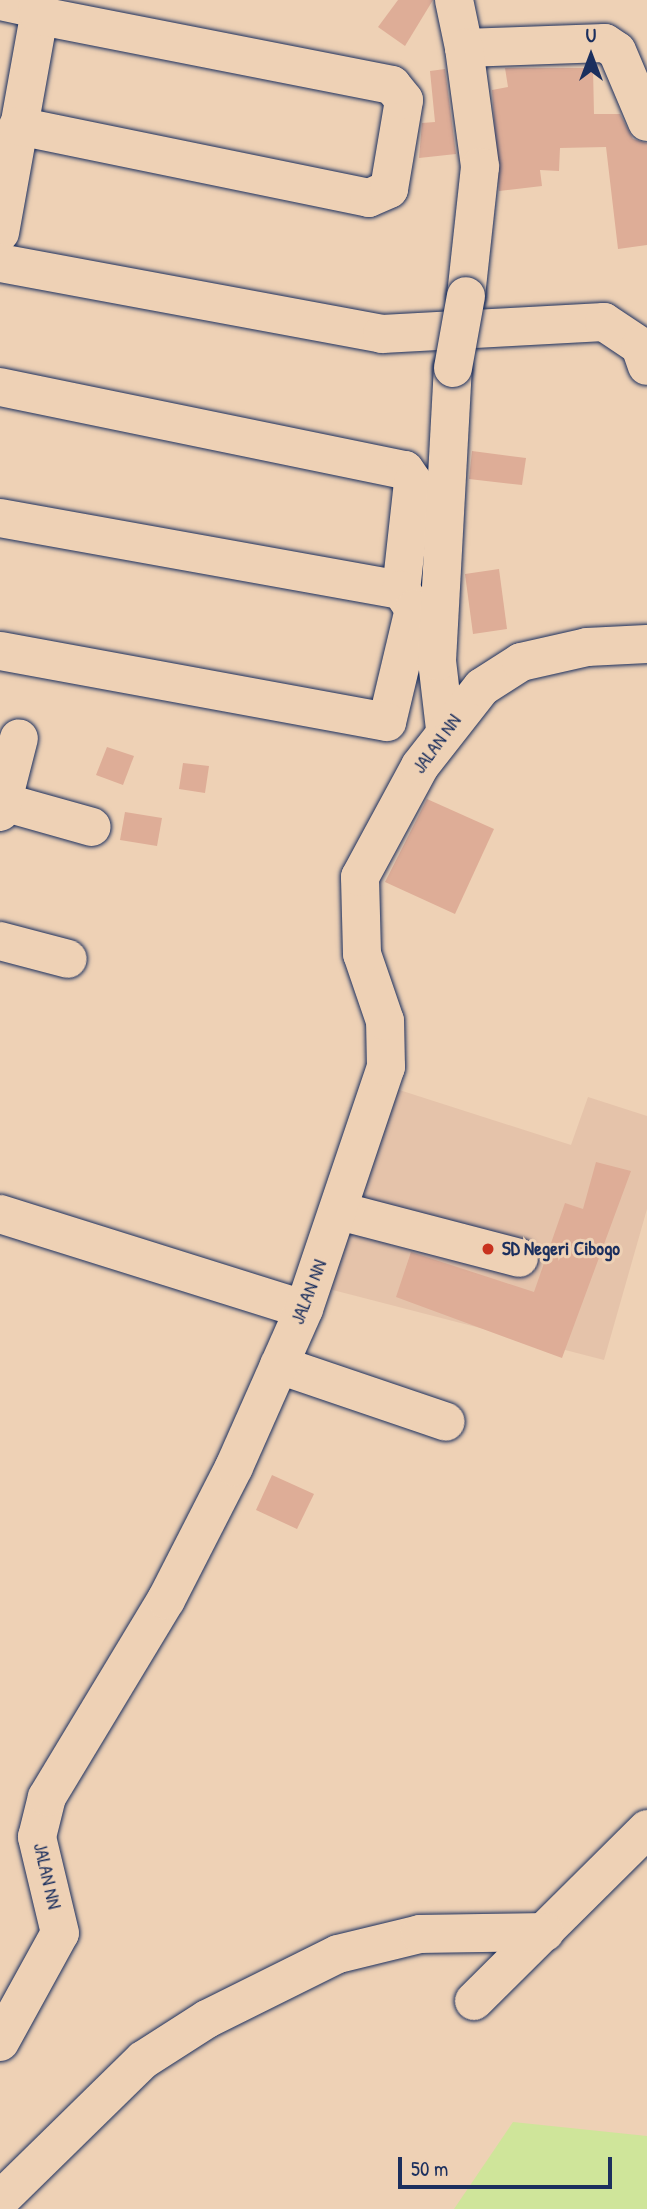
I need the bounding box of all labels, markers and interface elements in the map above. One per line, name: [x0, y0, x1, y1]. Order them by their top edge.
north arrow: [556, 21, 626, 91]
text: U: [586, 22, 596, 48]
street label: JALAN NN: [408, 710, 466, 778]
place label: SD Negeri Cibogo: [502, 1238, 620, 1260]
marker: SD Negeri Cibogo: [480, 1241, 496, 1257]
street label: JALAN NN: [286, 1256, 332, 1328]
street label: JALAN NN: [28, 1841, 66, 1911]
scale bar: [402, 2142, 616, 2186]
text: 50 m: [411, 2154, 448, 2183]

